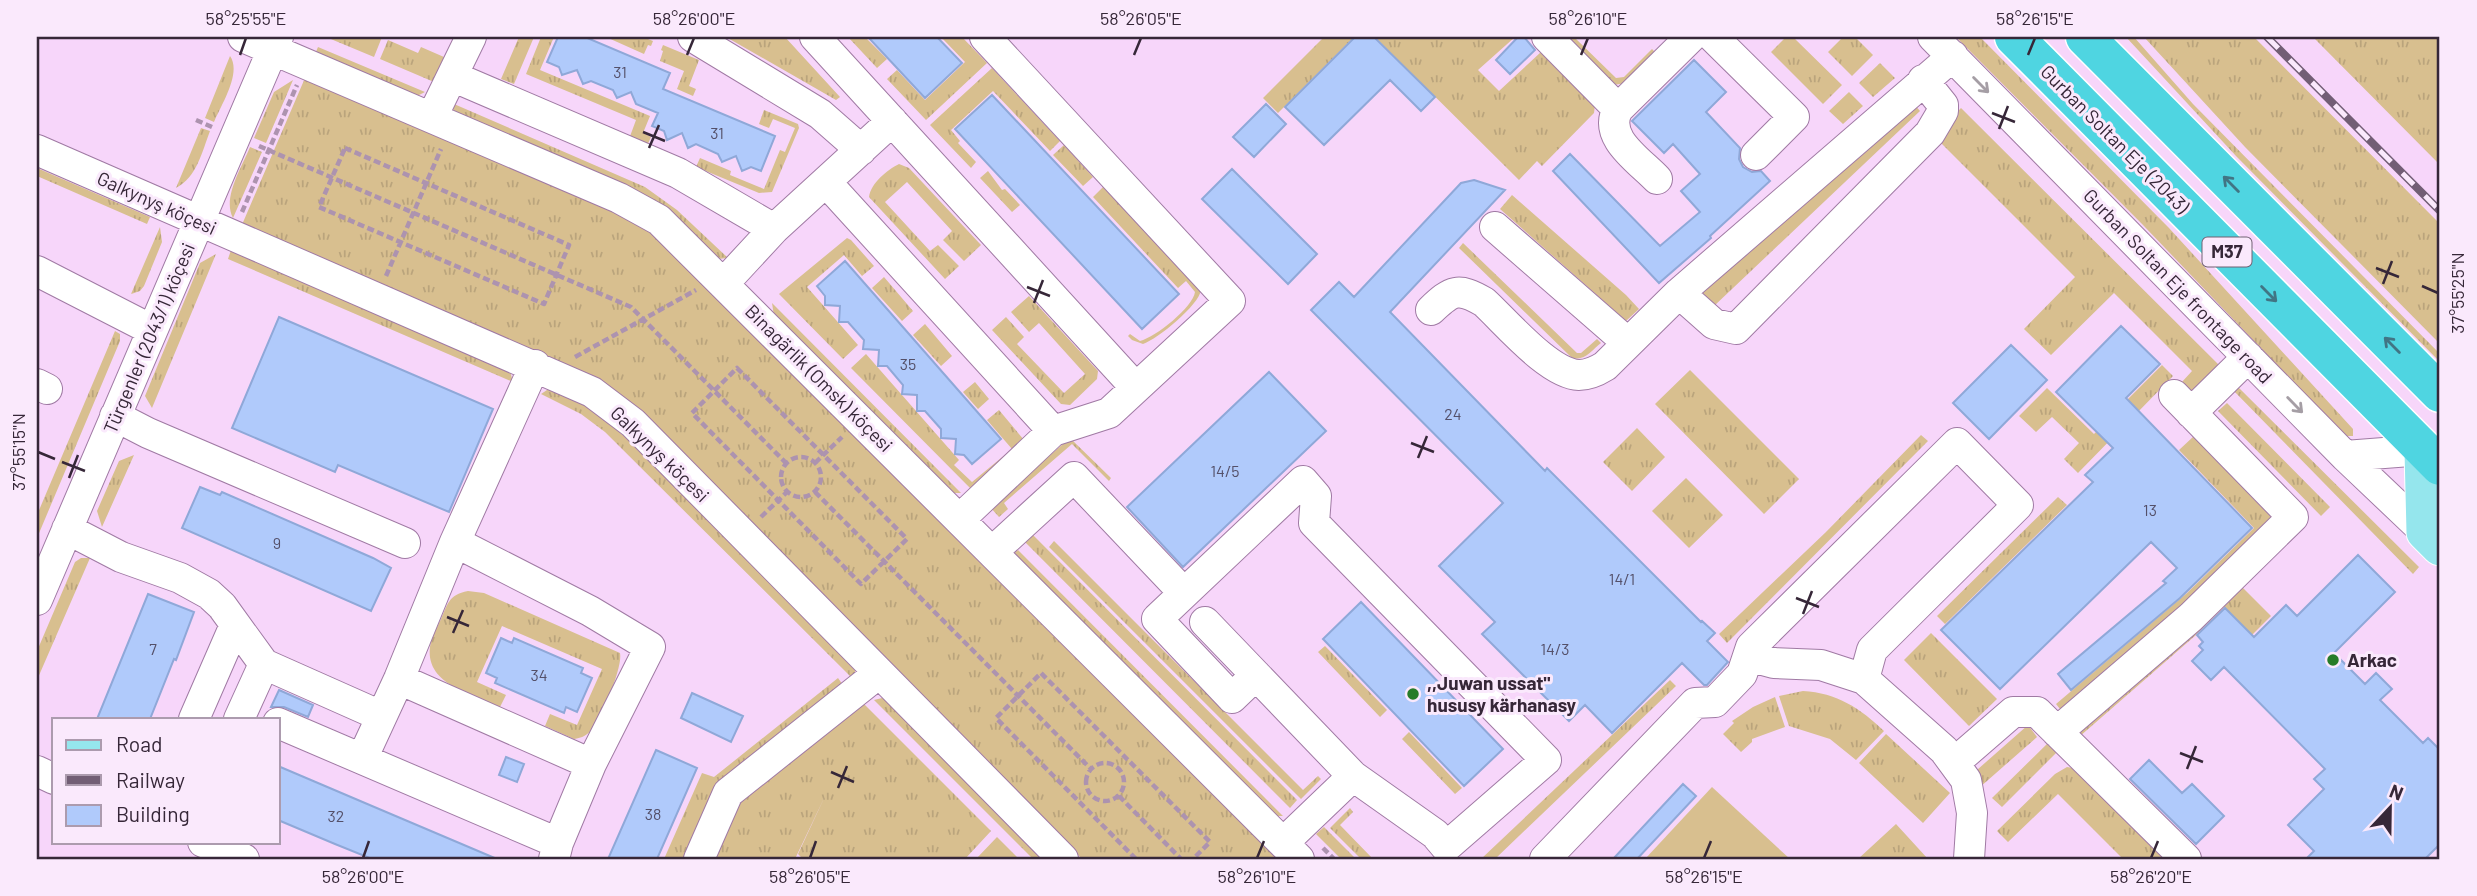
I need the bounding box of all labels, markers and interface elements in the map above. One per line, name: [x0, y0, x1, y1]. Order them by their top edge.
text: 58°25'55"E: [206, 7, 286, 29]
text: 58°26'00"E: [653, 7, 735, 29]
text: 58°26'05"E: [1100, 7, 1182, 29]
text: 58°26'10"E: [1549, 7, 1627, 29]
text: 58°26'15"E: [1996, 7, 2074, 29]
street label: Gurban Soltan Eje (2043): [2036, 60, 2195, 218]
house number: 31: [613, 62, 627, 81]
one-way arrow: [1973, 77, 1990, 94]
house number: 31: [710, 123, 724, 142]
street label: Galkynyş köçesi: [94, 166, 220, 239]
one-way arrow: [2223, 175, 2240, 192]
street label: Gurban Soltan Eje frontage road: [2079, 184, 2277, 388]
road number: M37: [2202, 238, 2252, 266]
street label: Türgenler (2043/1) köçesi: [98, 239, 199, 437]
text: 37°55'25"N: [2446, 252, 2468, 334]
one-way arrow: [2260, 285, 2277, 302]
street label: Binagärlik (Omsk) köçesi: [741, 299, 898, 456]
one-way arrow: [2384, 336, 2401, 353]
house number: 35: [900, 354, 916, 373]
one-way arrow: [2287, 396, 2304, 413]
street label: Galkynyş köçesi: [606, 401, 714, 506]
house number: 24: [1444, 404, 1462, 423]
text: 37°55'15"N: [7, 413, 29, 491]
house number: 14/5: [1210, 461, 1240, 480]
house number: 13: [2143, 500, 2157, 519]
house number: 9: [273, 533, 281, 552]
house number: 14/1: [1609, 569, 1635, 588]
house number: 7: [149, 639, 157, 658]
house number: 14/3: [1540, 639, 1570, 658]
place label: Arkac: [2347, 648, 2397, 671]
marker: Arkac: [2325, 652, 2341, 668]
house number: 34: [530, 665, 548, 684]
place label: ,,Juwan ussat" hususy kärhanasy: [1427, 671, 1577, 716]
marker: ,,Juwan ussat" hususy kärhanasy: [1405, 686, 1421, 702]
legend: [52, 718, 280, 844]
text: Road: [116, 731, 162, 756]
text: Railway: [116, 767, 185, 792]
north arrow: [2354, 774, 2424, 844]
text: N: [2386, 779, 2407, 805]
text: Building: [116, 801, 190, 826]
house number: 38: [645, 804, 661, 823]
house number: 32: [328, 806, 344, 825]
text: 58°26'00"E: [322, 865, 404, 887]
text: 58°26'05"E: [769, 865, 851, 887]
text: 58°26'10"E: [1218, 865, 1296, 887]
text: 58°26'15"E: [1665, 865, 1743, 887]
text: 58°26'20"E: [2110, 865, 2192, 887]

